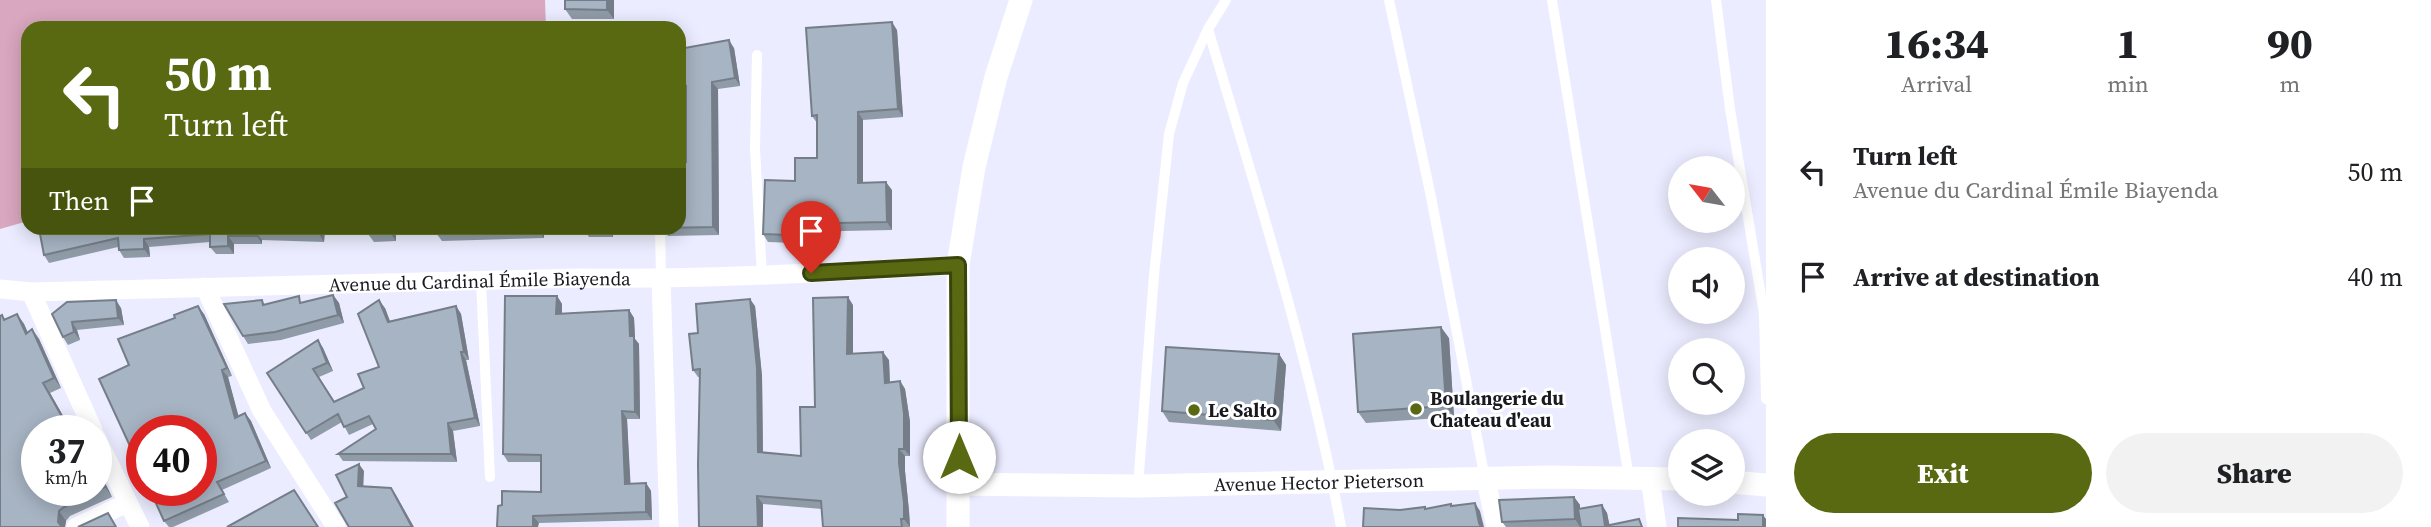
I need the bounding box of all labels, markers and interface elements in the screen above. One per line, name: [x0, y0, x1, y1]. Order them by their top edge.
text: 16:34: [1884, 14, 1989, 72]
text: 1: [2116, 14, 2140, 72]
text: 90: [2267, 14, 2313, 72]
text: 50 m: [164, 39, 272, 106]
icon: left: [49, 49, 140, 140]
text: Arrival: [1901, 68, 1972, 100]
text: min: [2107, 68, 2149, 100]
text: m: [2279, 68, 2300, 100]
text: Turn left: [164, 103, 288, 147]
text: Turn left: [1853, 138, 1957, 174]
icon: left: [1794, 153, 1832, 191]
text: 50 m: [2348, 154, 2403, 190]
north arrow: [1668, 156, 1745, 233]
map controls: [1668, 156, 1745, 506]
text: Avenue du Cardinal Émile Biayenda: [1853, 174, 2219, 206]
icon: arrive: [123, 182, 161, 220]
text: Then: [49, 183, 109, 219]
pin: [781, 201, 841, 273]
icon: arrive: [792, 212, 830, 250]
button: sound: [1668, 247, 1745, 324]
icon: arrive: [1794, 258, 1832, 296]
text: Arrive at destination: [1853, 259, 2100, 295]
text: 40 m: [2348, 259, 2403, 295]
street label: Avenue du Cardinal Émile Biayenda: [328, 265, 631, 297]
button: search: [1668, 338, 1745, 415]
place label: Boulangerie du Chateau d'eau: [1430, 385, 1564, 433]
place label: Le Salto: [1208, 397, 1277, 423]
marker: Boulangerie du Chateau d'eau: [1408, 401, 1424, 417]
marker: Le Salto: [1186, 402, 1202, 418]
speed limit sign: 40: [126, 415, 217, 506]
position arrow: [922, 420, 996, 494]
text: 37: [48, 427, 85, 475]
button: layers: [1668, 429, 1745, 506]
button: Exit: [1794, 433, 2092, 513]
button: Share: [2106, 433, 2403, 513]
text: km/h: [45, 465, 88, 490]
street label: Avenue Hector Pieterson: [1214, 467, 1424, 497]

